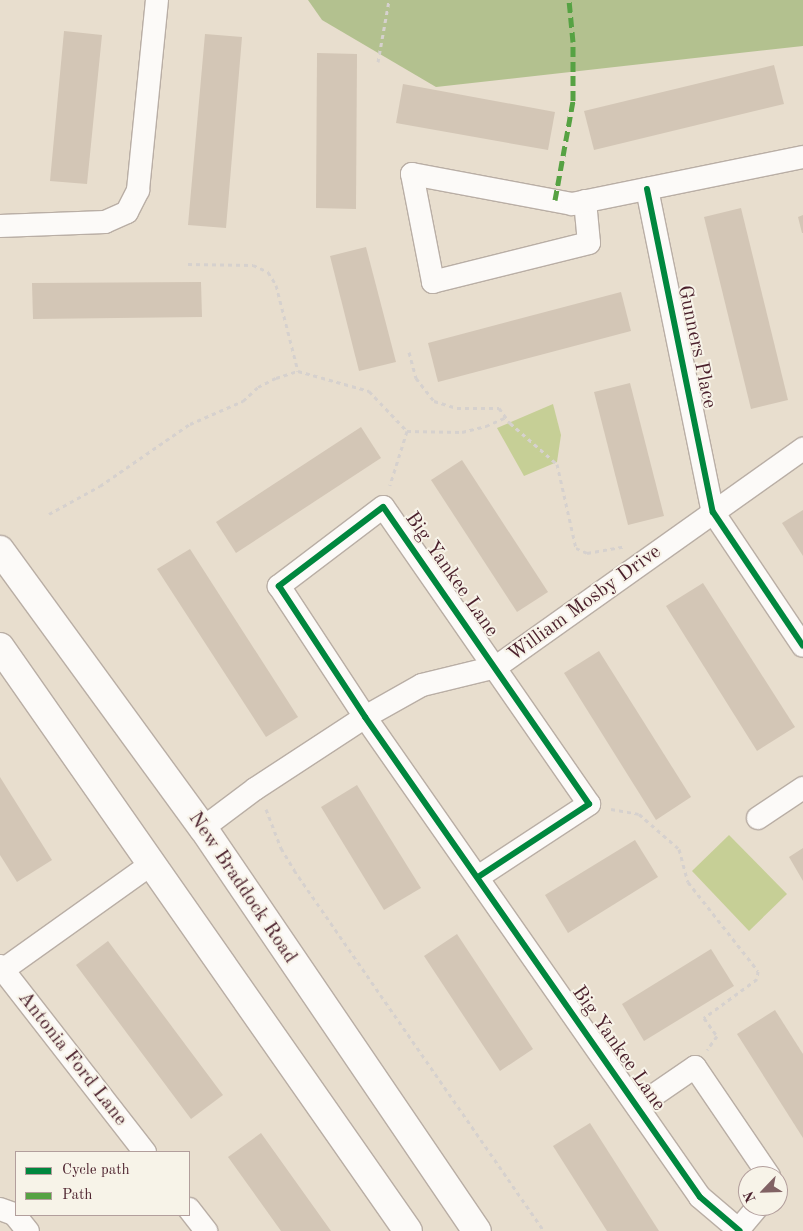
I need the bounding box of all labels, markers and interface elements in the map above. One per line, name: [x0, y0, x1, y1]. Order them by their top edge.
street label: Gunners Place: [671, 283, 721, 411]
street label: Big Yankee Lane: [399, 508, 503, 642]
street label: William Mosby Drive: [504, 540, 666, 668]
street label: New Braddock Road: [182, 808, 302, 968]
street label: Big Yankee Lane: [566, 982, 670, 1116]
street label: Antonia Ford Lane: [12, 987, 132, 1131]
legend: [15, 1151, 190, 1216]
text: Cycle path: [62, 1163, 130, 1178]
north arrow: [738, 1166, 788, 1216]
text: Path: [62, 1188, 92, 1203]
text: N: [742, 1189, 759, 1204]

